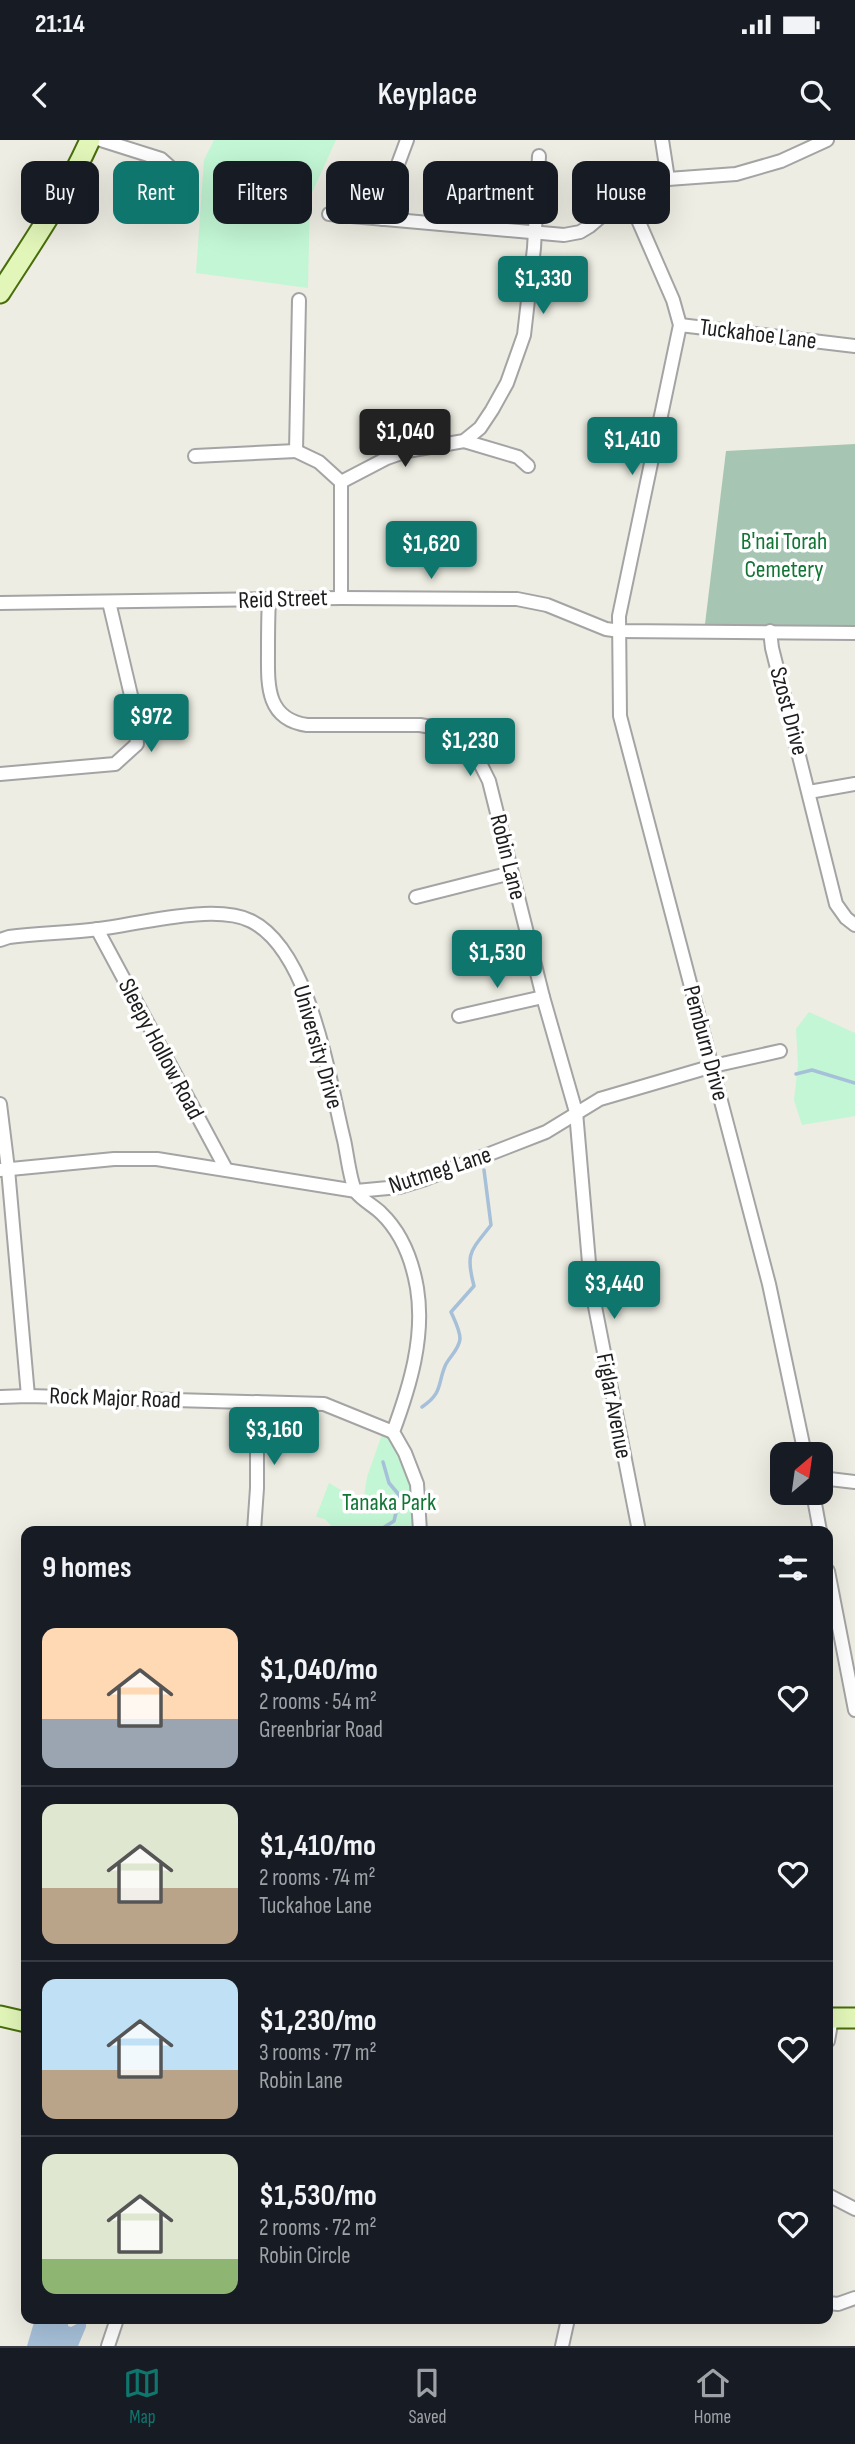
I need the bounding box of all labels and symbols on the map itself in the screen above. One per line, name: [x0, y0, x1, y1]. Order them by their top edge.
pin: $1,330: [486, 256, 600, 316]
street label: Tuckahoe Lane: [698, 312, 818, 356]
pin: $1,040: [348, 410, 462, 469]
pin: $1,410: [575, 418, 689, 477]
pin: $1,620: [374, 522, 488, 581]
park label: B'nai Torah Cemetery: [741, 527, 827, 584]
street label: Reid Street: [238, 583, 328, 615]
street label: Szost Drive: [763, 664, 815, 758]
pin: $972: [110, 694, 192, 754]
pin: $1,230: [413, 718, 527, 778]
street label: Robin Lane: [483, 811, 533, 903]
pin: $1,530: [440, 930, 554, 990]
street label: Sleepy Hollow Road: [112, 974, 210, 1124]
street label: University Drive: [287, 982, 349, 1112]
street label: Pemburn Drive: [677, 982, 735, 1104]
street label: Nutmeg Lane: [385, 1140, 495, 1200]
pin: $3,440: [557, 1262, 671, 1321]
street label: Figlar Avenue: [590, 1351, 638, 1461]
street label: Rock Major Road: [49, 1381, 181, 1415]
pin: $3,160: [217, 1408, 331, 1467]
north arrow: [770, 1442, 833, 1505]
park label: Tanaka Park: [342, 1488, 436, 1517]

